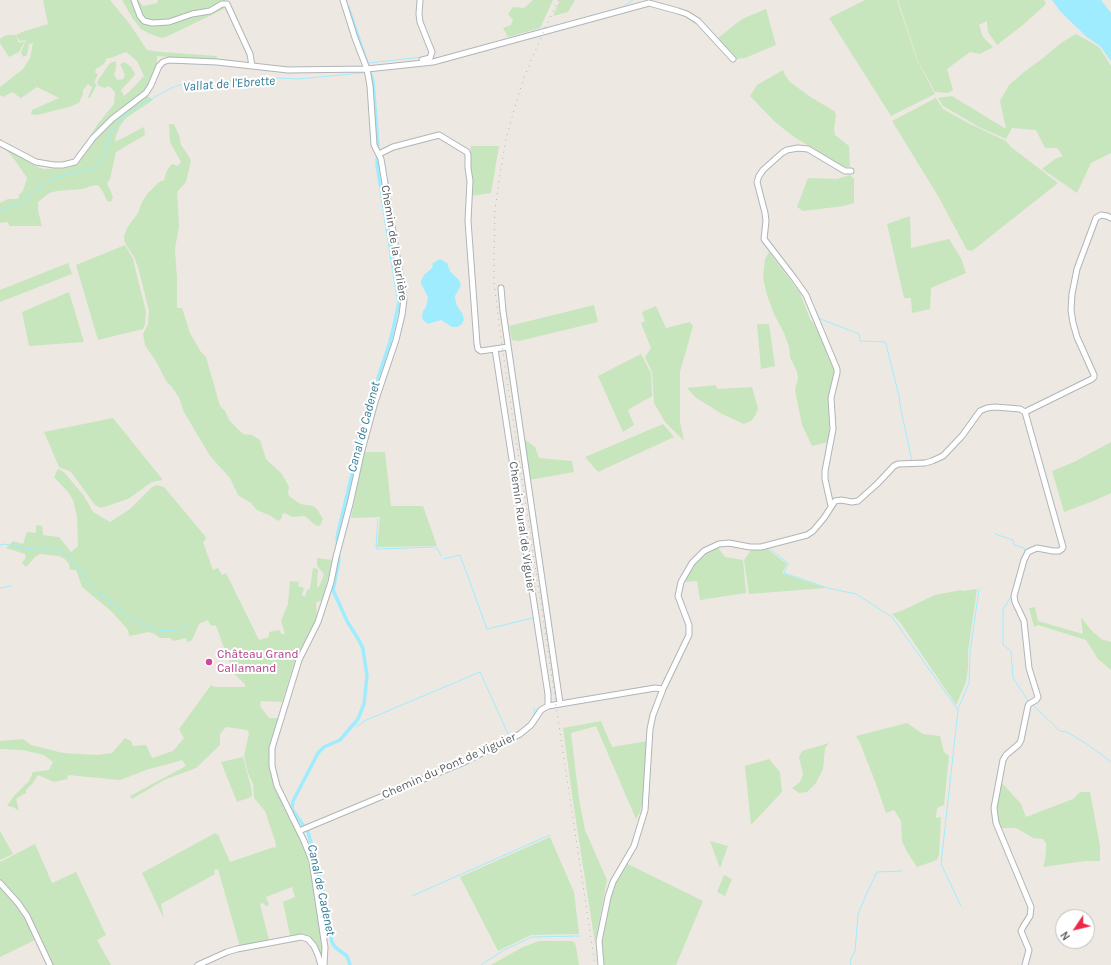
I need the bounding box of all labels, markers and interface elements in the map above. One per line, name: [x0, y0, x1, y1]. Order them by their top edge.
water label: Vallat de l'Ebrette: [182, 73, 276, 95]
street label: Chemin de la Burlière: [378, 184, 410, 302]
water label: Canal de Cadenet: [344, 380, 384, 474]
street label: Chemin Rural de Viguier: [506, 461, 538, 593]
place label: Château Grand Callamand: [217, 648, 299, 676]
marker: Château Grand Callamand: [204, 657, 214, 667]
street label: Chemin du Pont de Viguier: [380, 730, 518, 802]
water label: Canal de Cadenet: [304, 843, 338, 937]
north arrow: [1055, 909, 1095, 949]
text: N: [1058, 929, 1073, 943]

